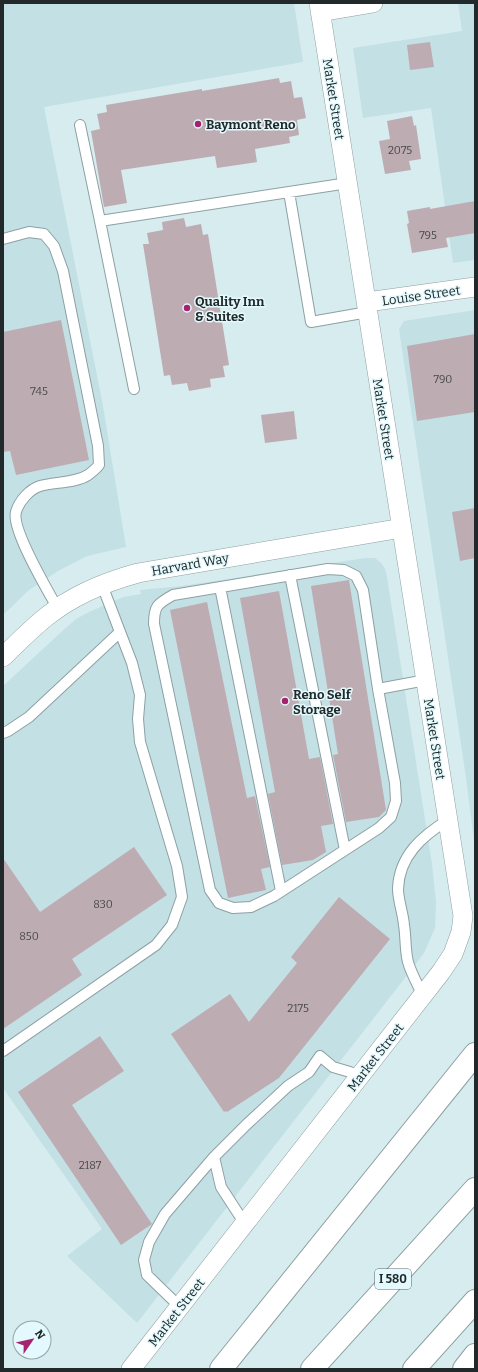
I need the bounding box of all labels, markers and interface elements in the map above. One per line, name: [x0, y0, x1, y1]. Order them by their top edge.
street label: Market Street: [320, 57, 347, 141]
place label: Baymont Reno: [206, 117, 296, 132]
marker: Baymont Reno: [193, 119, 203, 129]
house number: 2075: [388, 144, 412, 157]
house number: 795: [419, 229, 437, 242]
street label: Louise Street: [381, 283, 462, 308]
place label: Quality Inn & Suites: [195, 294, 265, 324]
marker: Quality Inn & Suites: [182, 303, 192, 313]
house number: 790: [434, 373, 452, 386]
street label: Market Street: [370, 377, 397, 461]
house number: 745: [30, 385, 48, 398]
street label: Harvard Way: [150, 550, 230, 579]
place label: Reno Self Storage: [293, 687, 352, 717]
marker: Reno Self Storage: [280, 696, 290, 706]
street label: Market Street: [421, 697, 448, 781]
house number: 830: [93, 898, 113, 911]
house number: 850: [19, 930, 39, 943]
house number: 2175: [287, 1002, 309, 1015]
street label: Market Street: [344, 1020, 407, 1094]
house number: 2187: [79, 1159, 102, 1172]
road number: I 580: [375, 1269, 411, 1289]
street label: Market Street: [145, 1275, 208, 1349]
north arrow: [12, 1320, 52, 1360]
text: N: [32, 1328, 48, 1342]

